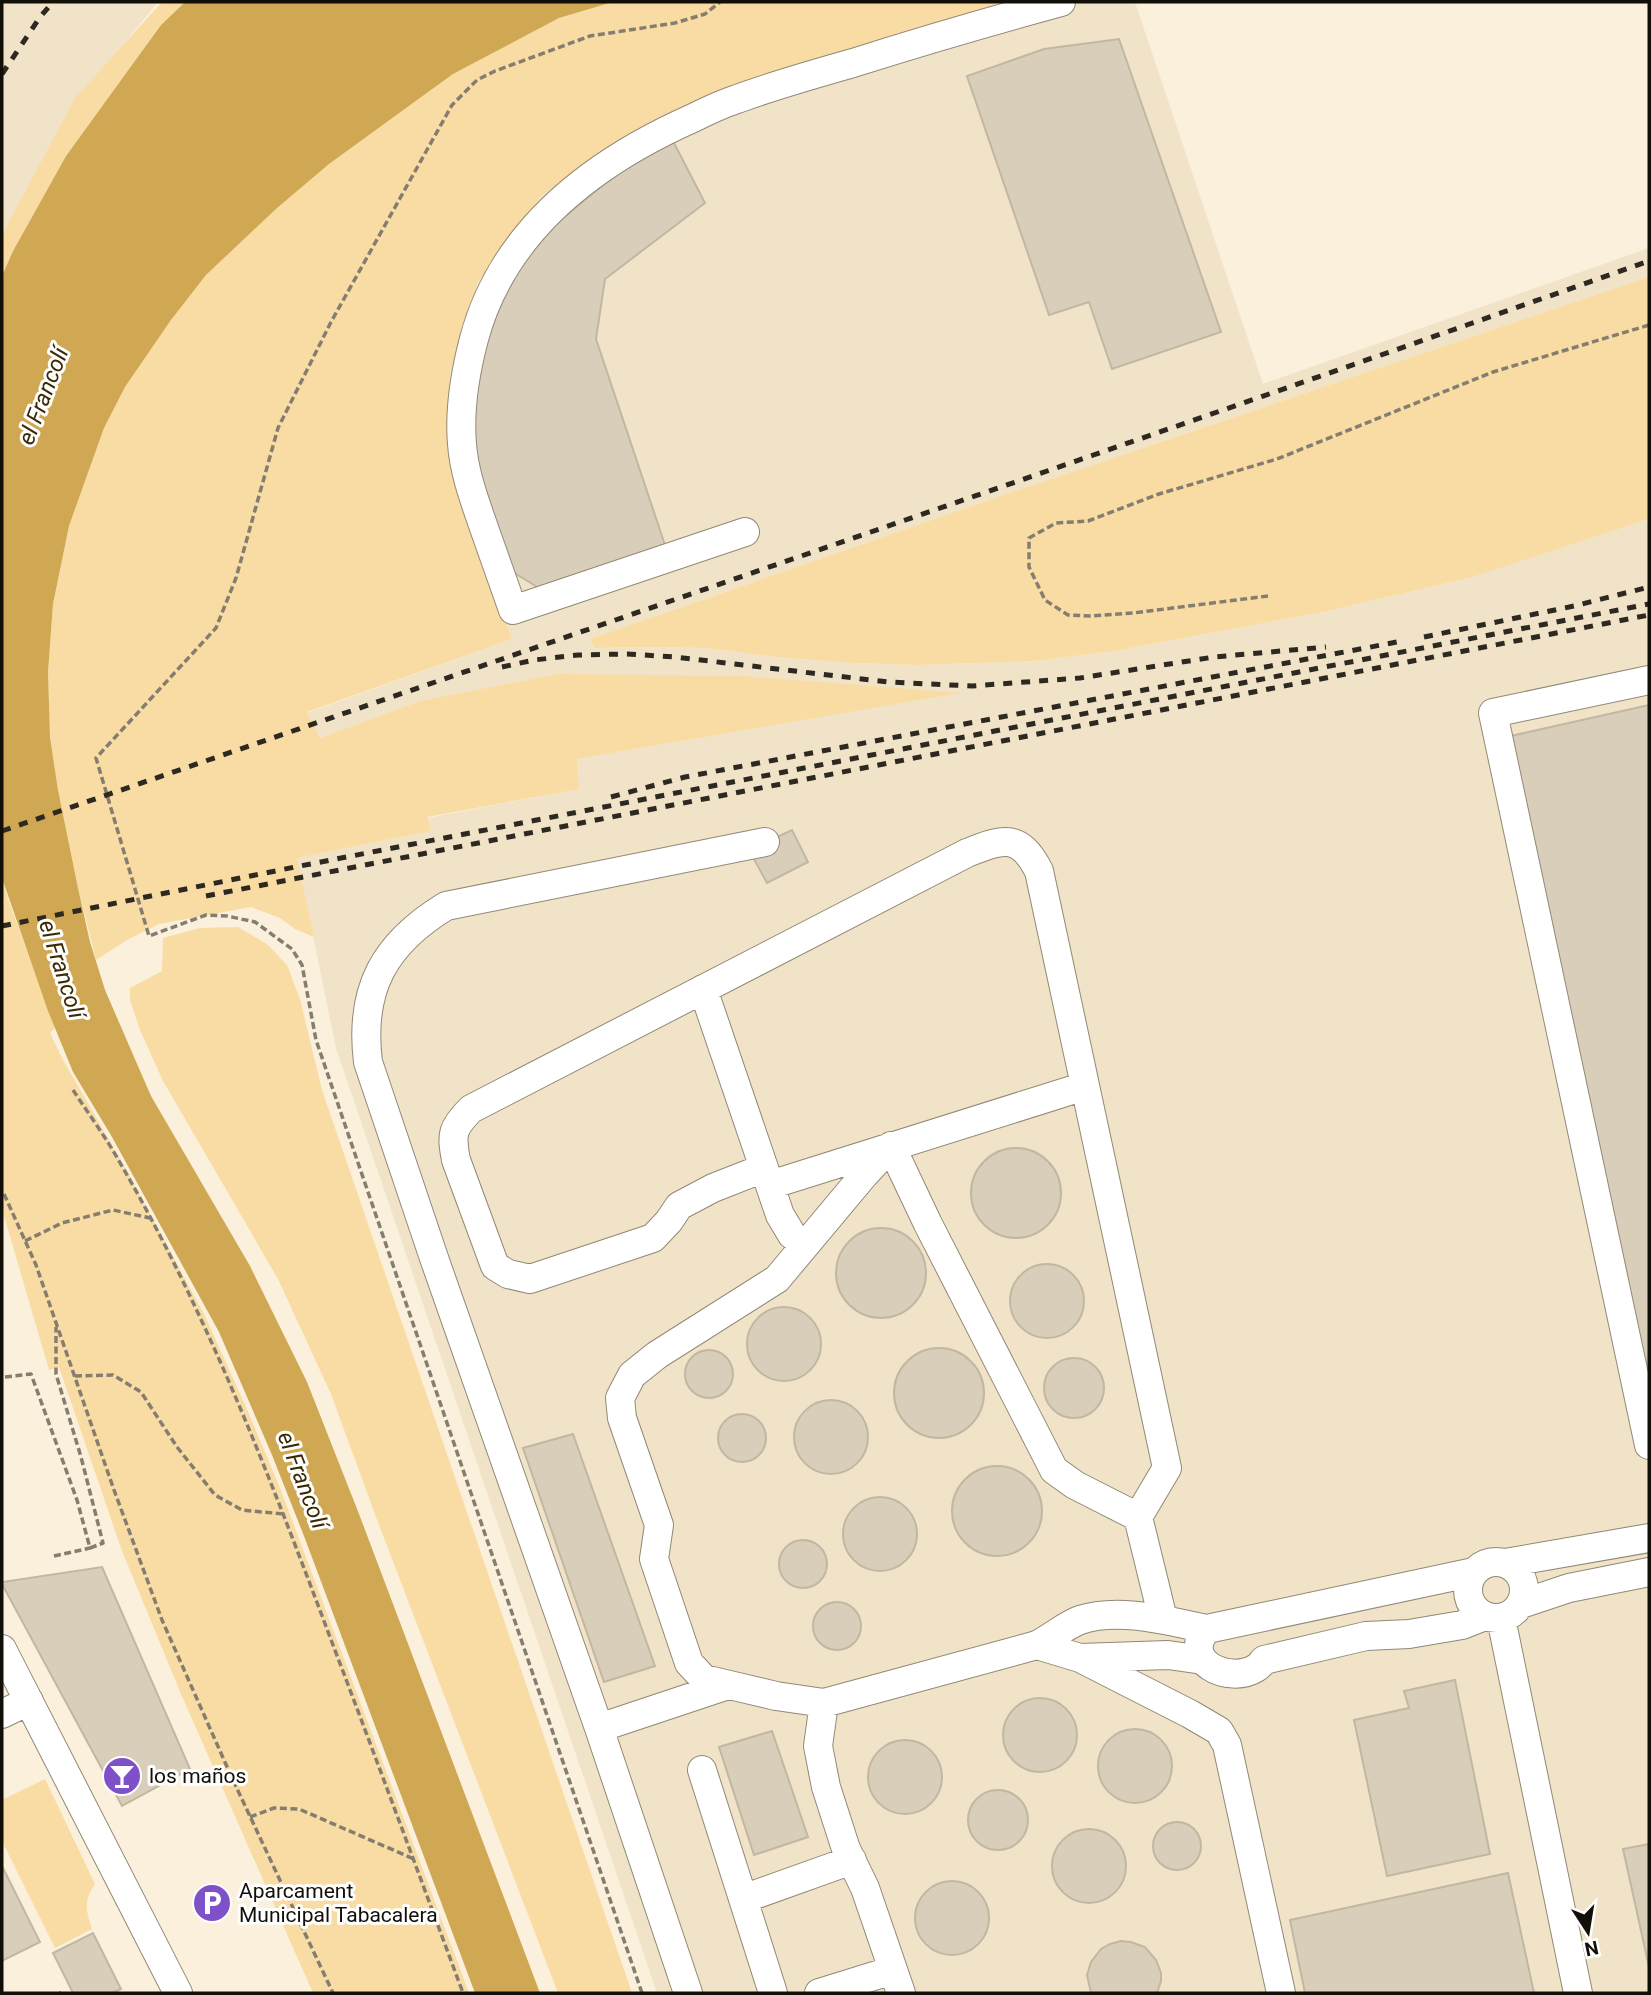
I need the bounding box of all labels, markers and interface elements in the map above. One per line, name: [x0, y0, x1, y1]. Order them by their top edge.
water label: el Francolí: [13, 341, 76, 449]
water label: el Francolí: [33, 917, 91, 1025]
water label: el Francolí: [272, 1428, 335, 1536]
bar icon: los maños: [101, 1755, 143, 1797]
place label: los maños: [149, 1764, 246, 1788]
place label: Aparcament Municipal Tabacalera: [239, 1879, 438, 1927]
parking icon: Aparcament Municipal Tabacalera: [191, 1882, 233, 1924]
north arrow: [1553, 1897, 1623, 1967]
text: N: [1582, 1935, 1600, 1961]

